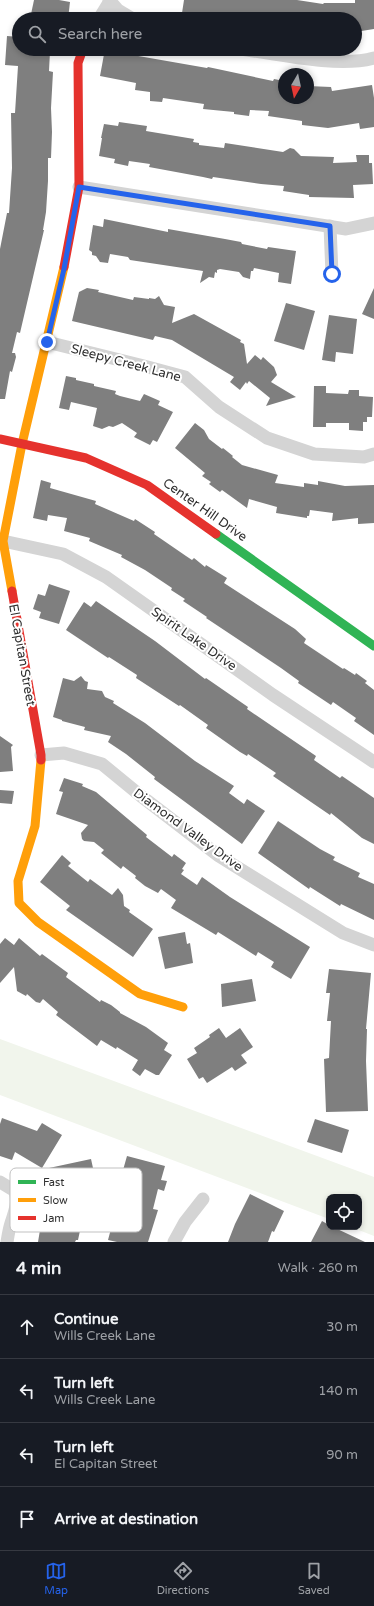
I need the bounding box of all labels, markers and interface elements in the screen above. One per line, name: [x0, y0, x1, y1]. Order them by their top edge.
search box: [12, 12, 362, 56]
icon: search: [26, 23, 48, 45]
text: Search here: [58, 25, 142, 43]
north arrow: [278, 68, 314, 104]
route start: [323, 265, 341, 283]
route end: [38, 333, 56, 351]
street label: Sleepy Creek Lane: [69, 341, 183, 385]
street label: Center Hill Drive: [160, 475, 250, 545]
street label: El Capitan Street: [5, 603, 39, 707]
street label: Spirit Lake Drive: [148, 604, 240, 674]
street label: Diamond Valley Drive: [130, 785, 246, 875]
legend: [10, 1168, 142, 1232]
text: Fast: [43, 1176, 64, 1189]
text: Slow: [43, 1194, 68, 1207]
map controls: [326, 1194, 362, 1230]
button: locate: [326, 1194, 362, 1230]
text: Jam: [43, 1212, 64, 1225]
text: 4 min: [16, 1258, 61, 1279]
text: Walk · 260 m: [278, 1260, 358, 1276]
text: Continue: [54, 1310, 118, 1328]
icon: ahead: [16, 1316, 38, 1338]
text: 30 m: [326, 1319, 358, 1335]
text: Wills Creek Lane: [54, 1328, 155, 1344]
text: Turn left: [54, 1374, 114, 1392]
icon: left: [16, 1380, 38, 1402]
text: 140 m: [318, 1383, 358, 1399]
text: Wills Creek Lane: [54, 1392, 155, 1408]
text: Turn left: [54, 1438, 114, 1456]
icon: left: [16, 1444, 38, 1466]
text: 90 m: [326, 1447, 358, 1463]
text: El Capitan Street: [54, 1456, 157, 1472]
icon: arrive: [16, 1508, 38, 1530]
text: Arrive at destination: [54, 1510, 198, 1528]
tab: Map: [44, 1560, 68, 1597]
tab: Directions: [157, 1560, 209, 1597]
tab: Saved: [298, 1560, 330, 1597]

